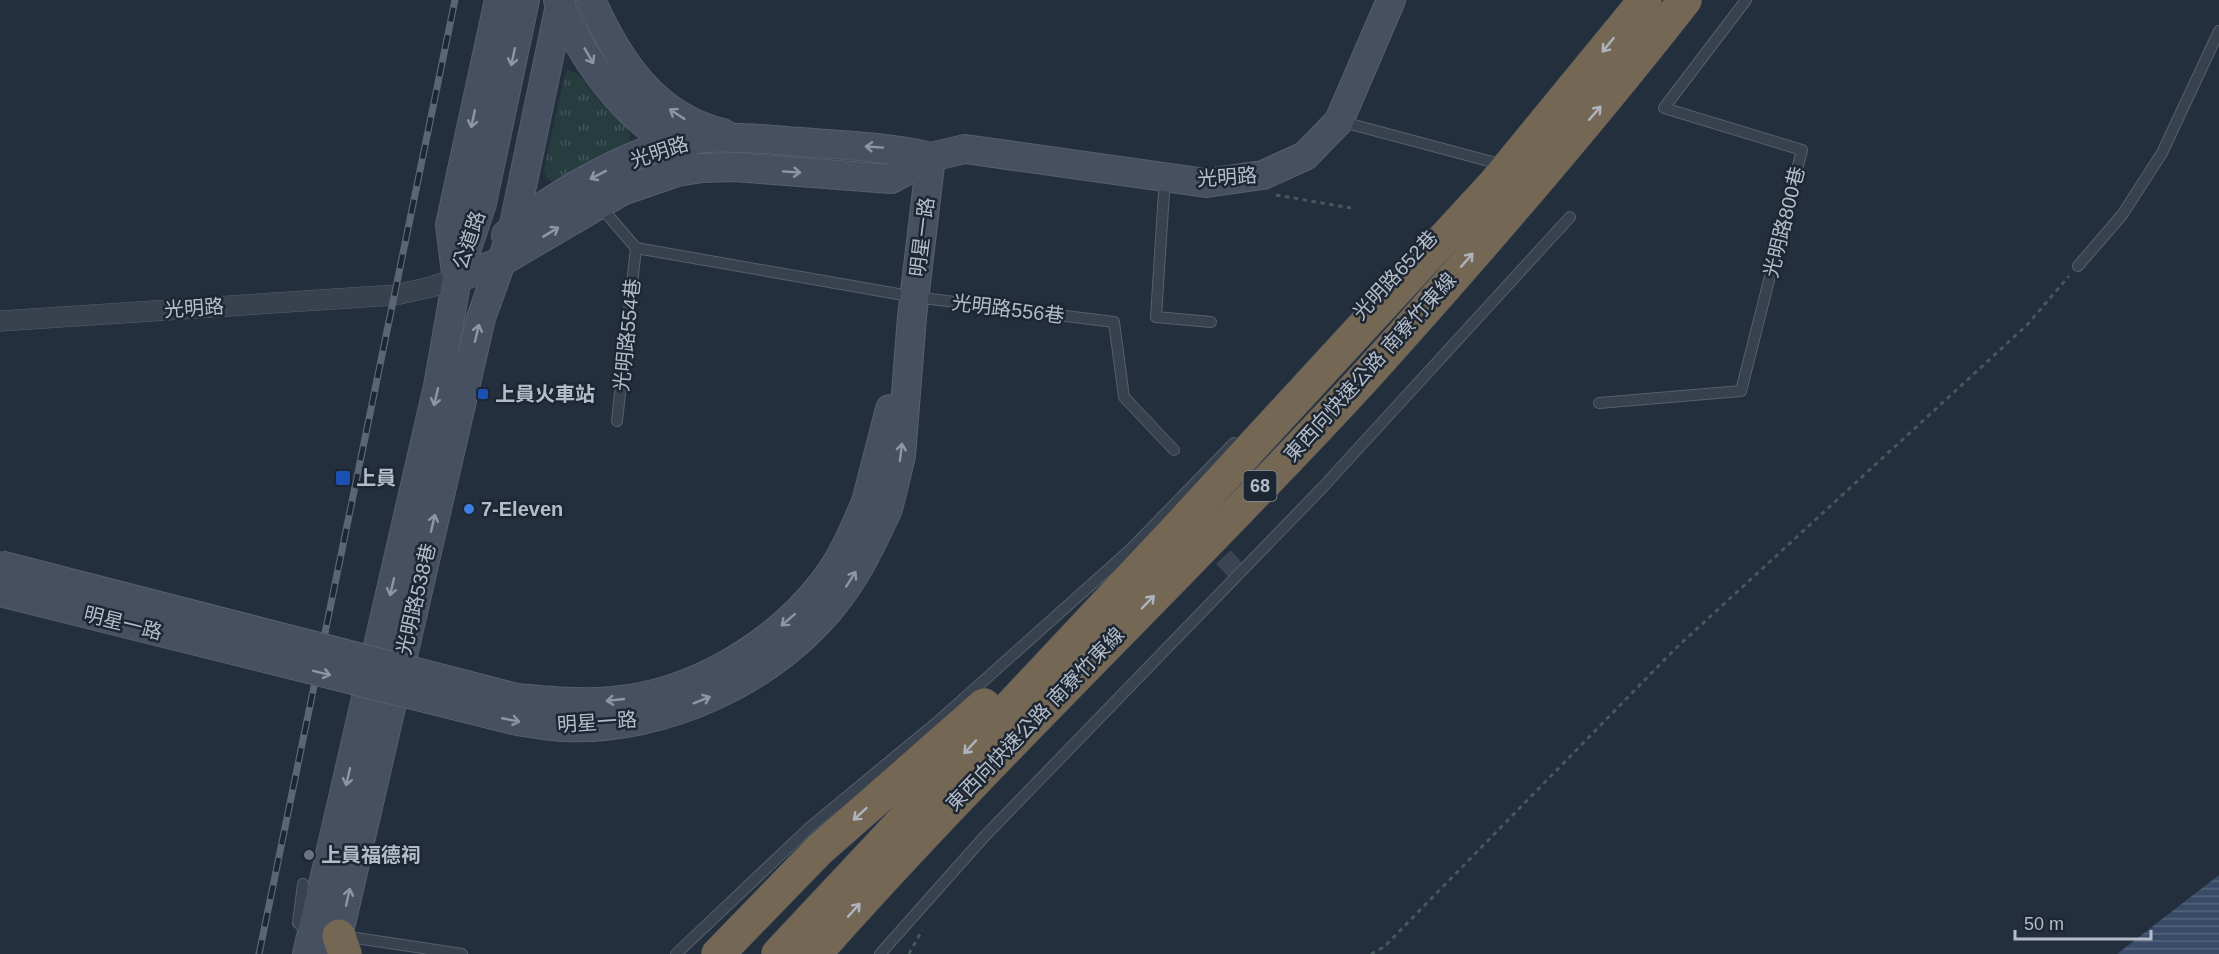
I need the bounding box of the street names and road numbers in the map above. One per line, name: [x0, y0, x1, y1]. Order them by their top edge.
street label: 光明路: [627, 132, 691, 172]
street label: 光明路: [1196, 164, 1258, 190]
street label: 光明路800巷: [1760, 164, 1808, 280]
street label: 明星一路: [906, 196, 938, 278]
street label: 公道路: [449, 208, 489, 272]
street label: 光明路652巷: [1348, 226, 1442, 324]
street label: 東西向快速公路 南寮竹東線: [1280, 268, 1460, 466]
street label: 光明路554巷: [610, 277, 644, 393]
street label: 光明路556巷: [950, 291, 1066, 327]
street label: 光明路: [163, 295, 225, 321]
road number: 68: [1244, 471, 1276, 501]
street label: 光明路538巷: [393, 541, 439, 657]
street label: 明星一路: [82, 603, 164, 643]
street label: 東西向快速公路 南寮竹東線: [942, 623, 1128, 815]
street label: 明星一路: [556, 708, 638, 736]

